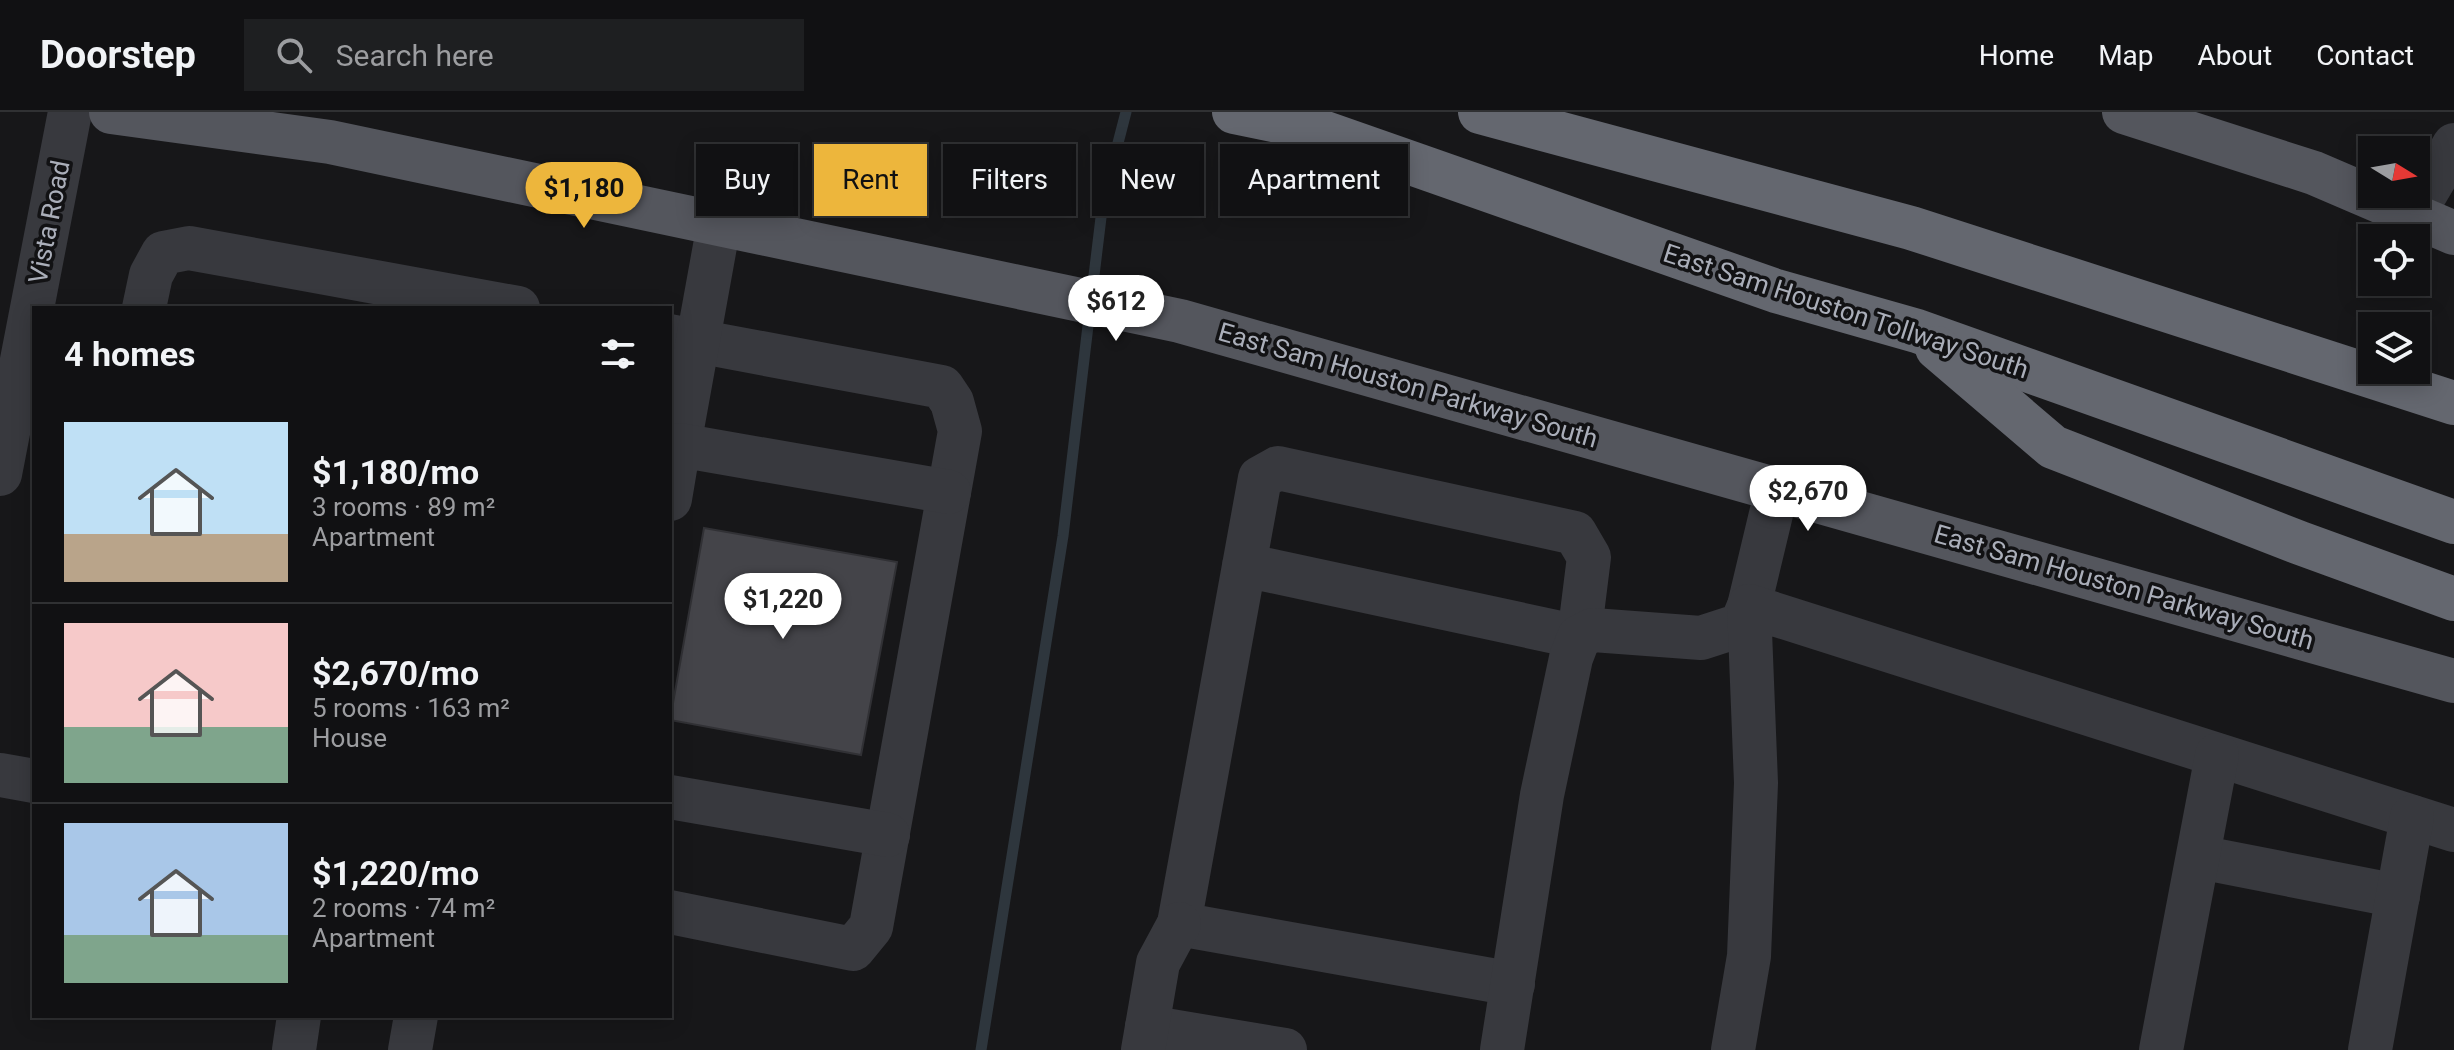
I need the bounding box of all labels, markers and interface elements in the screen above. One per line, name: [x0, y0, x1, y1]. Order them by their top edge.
search box: [244, 19, 804, 91]
text: Doorstep: [40, 33, 196, 77]
icon: search: [272, 33, 316, 77]
text: Search here: [336, 38, 494, 73]
text: Home: [1979, 39, 2054, 72]
text: Map: [2098, 39, 2154, 72]
text: About: [2198, 39, 2272, 72]
text: Contact: [2316, 39, 2414, 72]
north arrow: [2358, 136, 2430, 208]
map controls: [2358, 136, 2430, 384]
chip: Buy: [696, 144, 798, 216]
chip: Rent: [814, 144, 927, 216]
chip: Filters: [943, 144, 1076, 216]
chip: New: [1092, 144, 1204, 216]
chip: Apartment: [1220, 144, 1408, 216]
street label: Vista Road: [22, 158, 76, 286]
pin: $1,180: [519, 162, 649, 230]
text: $1,180: [544, 173, 624, 203]
button: locate: [2358, 224, 2430, 296]
street label: East Sam Houston Tollway South: [1660, 238, 2032, 384]
pin: $612: [1069, 275, 1163, 343]
text: $612: [1086, 286, 1146, 316]
button: layers: [2358, 312, 2430, 384]
street label: East Sam Houston Parkway South: [1215, 316, 1601, 454]
icon: filters: [596, 332, 640, 376]
text: 4 homes: [64, 334, 195, 374]
text: $1,180/mo: [312, 452, 479, 492]
icon: home: [128, 454, 224, 550]
pin: $2,670: [1743, 465, 1873, 533]
text: $2,670: [1768, 476, 1848, 506]
text: 3 rooms · 89 m²: [312, 492, 495, 522]
street label: East Sam Houston Parkway South: [1931, 518, 2317, 656]
text: Apartment: [312, 522, 435, 552]
pin: $1,220: [718, 573, 848, 641]
text: $1,220: [743, 584, 823, 614]
text: $2,670/mo: [312, 653, 479, 693]
icon: home: [128, 655, 224, 751]
text: 5 rooms · 163 m²: [312, 693, 510, 723]
text: House: [312, 723, 387, 753]
text: $1,220/mo: [312, 853, 479, 893]
icon: home: [128, 855, 224, 951]
text: 2 rooms · 74 m²: [312, 893, 495, 923]
text: Apartment: [312, 923, 435, 953]

